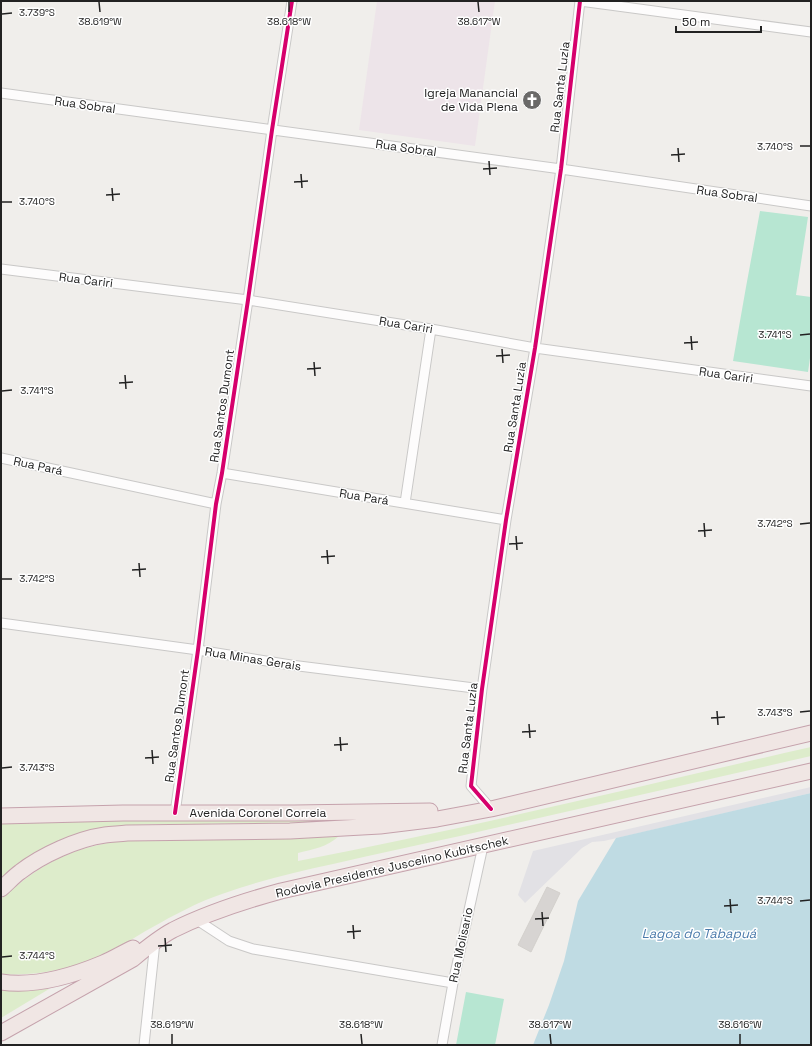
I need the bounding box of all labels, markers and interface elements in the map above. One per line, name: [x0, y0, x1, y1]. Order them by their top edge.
text: 3.739°S: [19, 6, 55, 19]
scale bar: [676, 8, 761, 34]
text: 50 m: [682, 14, 710, 30]
text: 38.619°W: [78, 15, 122, 28]
text: 38.618°W: [267, 15, 311, 28]
text: 38.617°W: [457, 15, 501, 28]
street label: Rua Santa Luzia: [546, 40, 574, 134]
place label: Igreja Manancial de Vida Plena: [424, 85, 518, 115]
church icon: Igreja Manancial de Vida Plena: [521, 89, 543, 111]
street label: Rua Sobral: [53, 93, 117, 117]
street label: Rua Sobral: [374, 136, 438, 160]
text: 3.740°S: [757, 140, 793, 153]
street label: Rua Sobral: [695, 182, 759, 206]
text: 3.740°S: [19, 195, 55, 208]
street label: Rua Cariri: [58, 269, 114, 291]
street label: Rua Cariri: [378, 313, 434, 337]
text: 3.741°S: [758, 328, 792, 341]
street label: Rua Santos Dumont: [206, 348, 238, 464]
street label: Rua Santa Luzia: [500, 360, 530, 454]
street label: Rua Cariri: [698, 363, 754, 387]
text: 3.741°S: [20, 384, 54, 397]
street label: Rua Pará: [12, 453, 64, 479]
street label: Rua Pará: [338, 485, 390, 509]
text: 3.742°S: [757, 517, 793, 530]
text: 3.742°S: [19, 572, 55, 585]
street label: Rua Minas Gerais: [204, 643, 302, 675]
street label: Rua Santos Dumont: [161, 668, 193, 784]
street label: Rua Santa Luzia: [454, 681, 482, 775]
text: 3.743°S: [757, 706, 793, 719]
text: 3.743°S: [19, 761, 55, 774]
street label: Avenida Coronel Correia: [190, 805, 327, 821]
street label: Rodovia Presidente Juscelino Kubitschek: [274, 832, 510, 902]
text: 3.744°S: [757, 894, 793, 907]
street label: Rua Molisario: [445, 906, 477, 984]
water label: Lagoa do Tabapuá: [642, 925, 757, 942]
text: 3.744°S: [19, 949, 55, 962]
text: 38.619°W: [150, 1018, 194, 1031]
text: 38.618°W: [339, 1018, 383, 1031]
text: 38.617°W: [528, 1018, 572, 1031]
text: 38.616°W: [718, 1018, 762, 1031]

